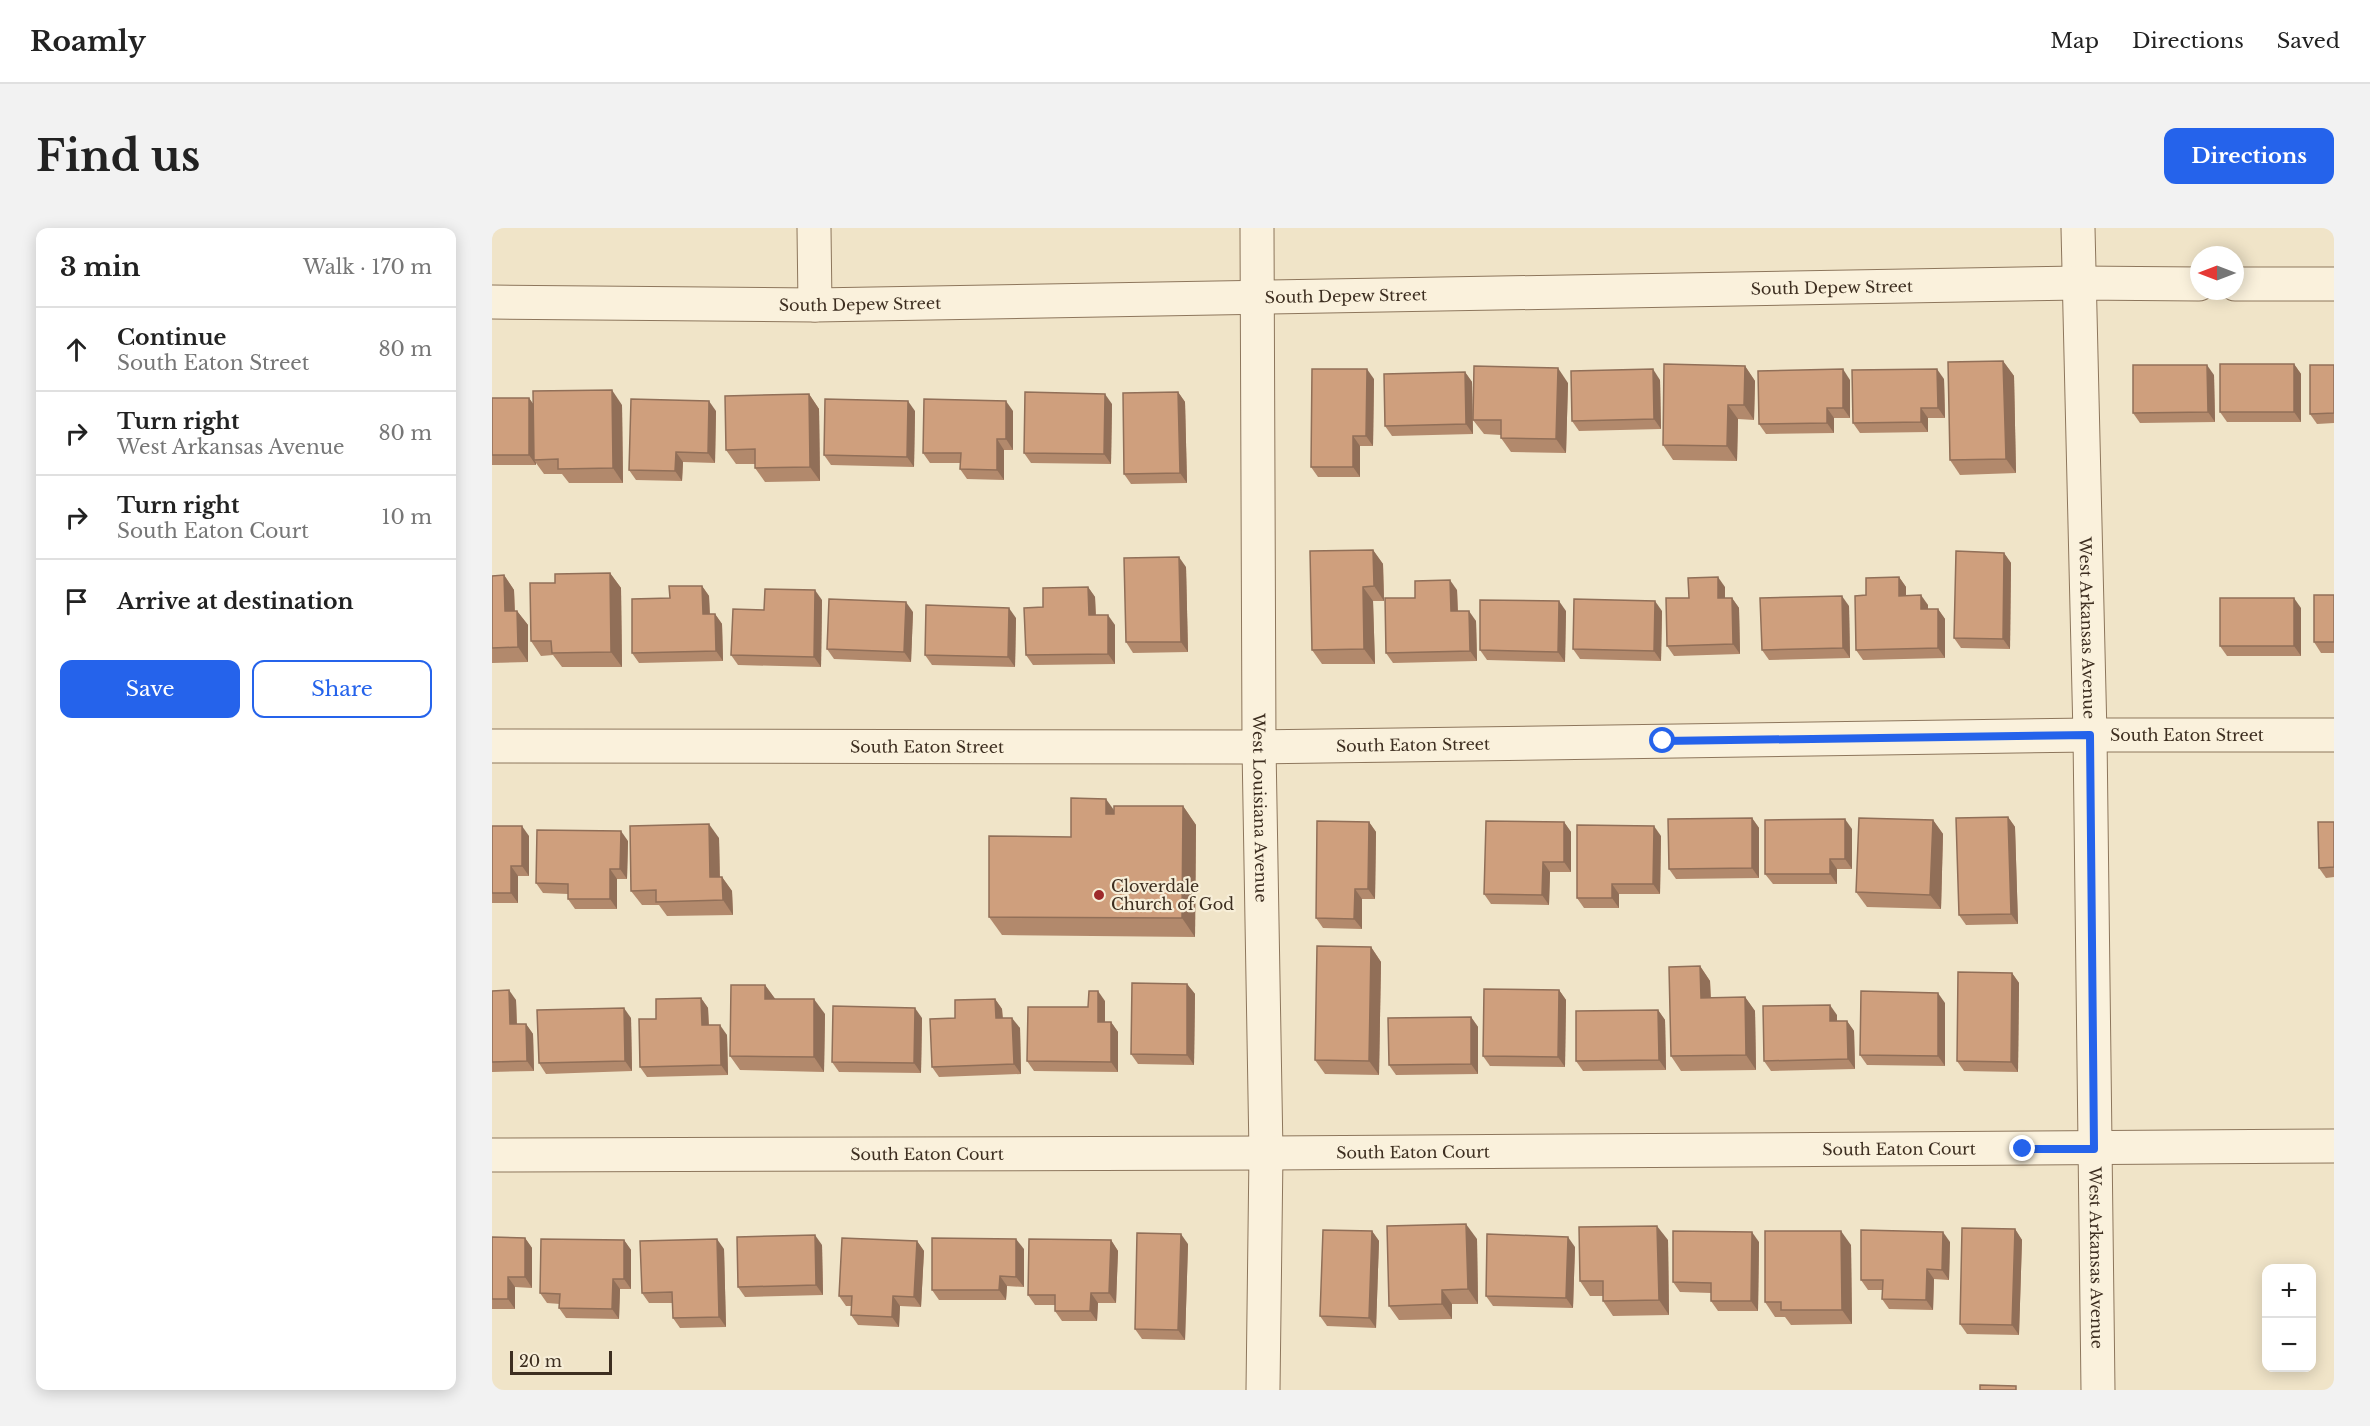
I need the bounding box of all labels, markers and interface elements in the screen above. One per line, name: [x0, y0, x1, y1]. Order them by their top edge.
text: Roamly: [30, 24, 146, 59]
text: Map: [2050, 28, 2099, 54]
text: Directions: [2132, 28, 2244, 54]
text: Saved: [2277, 28, 2340, 54]
button: Directions: [2164, 128, 2334, 184]
text: Find us: [36, 130, 200, 182]
north arrow: [2190, 246, 2244, 300]
text: 3 min: [60, 251, 141, 283]
text: Walk · 170 m: [303, 255, 432, 279]
street label: South Depew Street: [1750, 276, 1913, 299]
street label: South Depew Street: [1265, 284, 1427, 307]
street label: South Depew Street: [779, 293, 941, 315]
text: Continue: [117, 324, 226, 351]
icon: ahead: [60, 333, 93, 366]
text: 80 m: [378, 337, 432, 361]
text: South Eaton Street: [117, 351, 309, 375]
text: Turn right: [117, 408, 239, 435]
icon: right: [60, 417, 93, 450]
text: 80 m: [378, 421, 432, 445]
text: West Arkansas Avenue: [117, 435, 345, 459]
text: Turn right: [117, 492, 239, 519]
icon: right: [60, 501, 93, 534]
text: 10 m: [382, 505, 432, 529]
text: South Eaton Court: [117, 519, 309, 543]
street label: West Arkansas Avenue: [2075, 536, 2100, 719]
icon: arrive: [60, 585, 93, 618]
text: Arrive at destination: [117, 588, 354, 615]
button: Save: [60, 660, 240, 718]
button: Share: [252, 660, 432, 718]
street label: West Louisiana Avenue: [1249, 712, 1272, 903]
street label: South Eaton Street: [2110, 725, 2264, 745]
route start: [1649, 727, 1675, 753]
street label: South Eaton Street: [1336, 734, 1490, 756]
street label: South Eaton Street: [850, 736, 1004, 757]
place label: Cloverdale Church of God: [1111, 876, 1234, 914]
marker: Cloverdale Church of God: [1092, 888, 1106, 902]
route end: [2009, 1135, 2035, 1161]
street label: South Eaton Court: [1822, 1138, 1976, 1159]
street label: South Eaton Court: [1336, 1142, 1490, 1163]
street label: South Eaton Court: [850, 1144, 1004, 1164]
street label: West Arkansas Avenue: [2085, 1166, 2107, 1349]
map controls: [2262, 1264, 2316, 1372]
button: +: [2262, 1264, 2316, 1318]
button: −: [2262, 1318, 2316, 1372]
scale bar: [510, 1348, 612, 1376]
text: 20 m: [519, 1351, 562, 1371]

